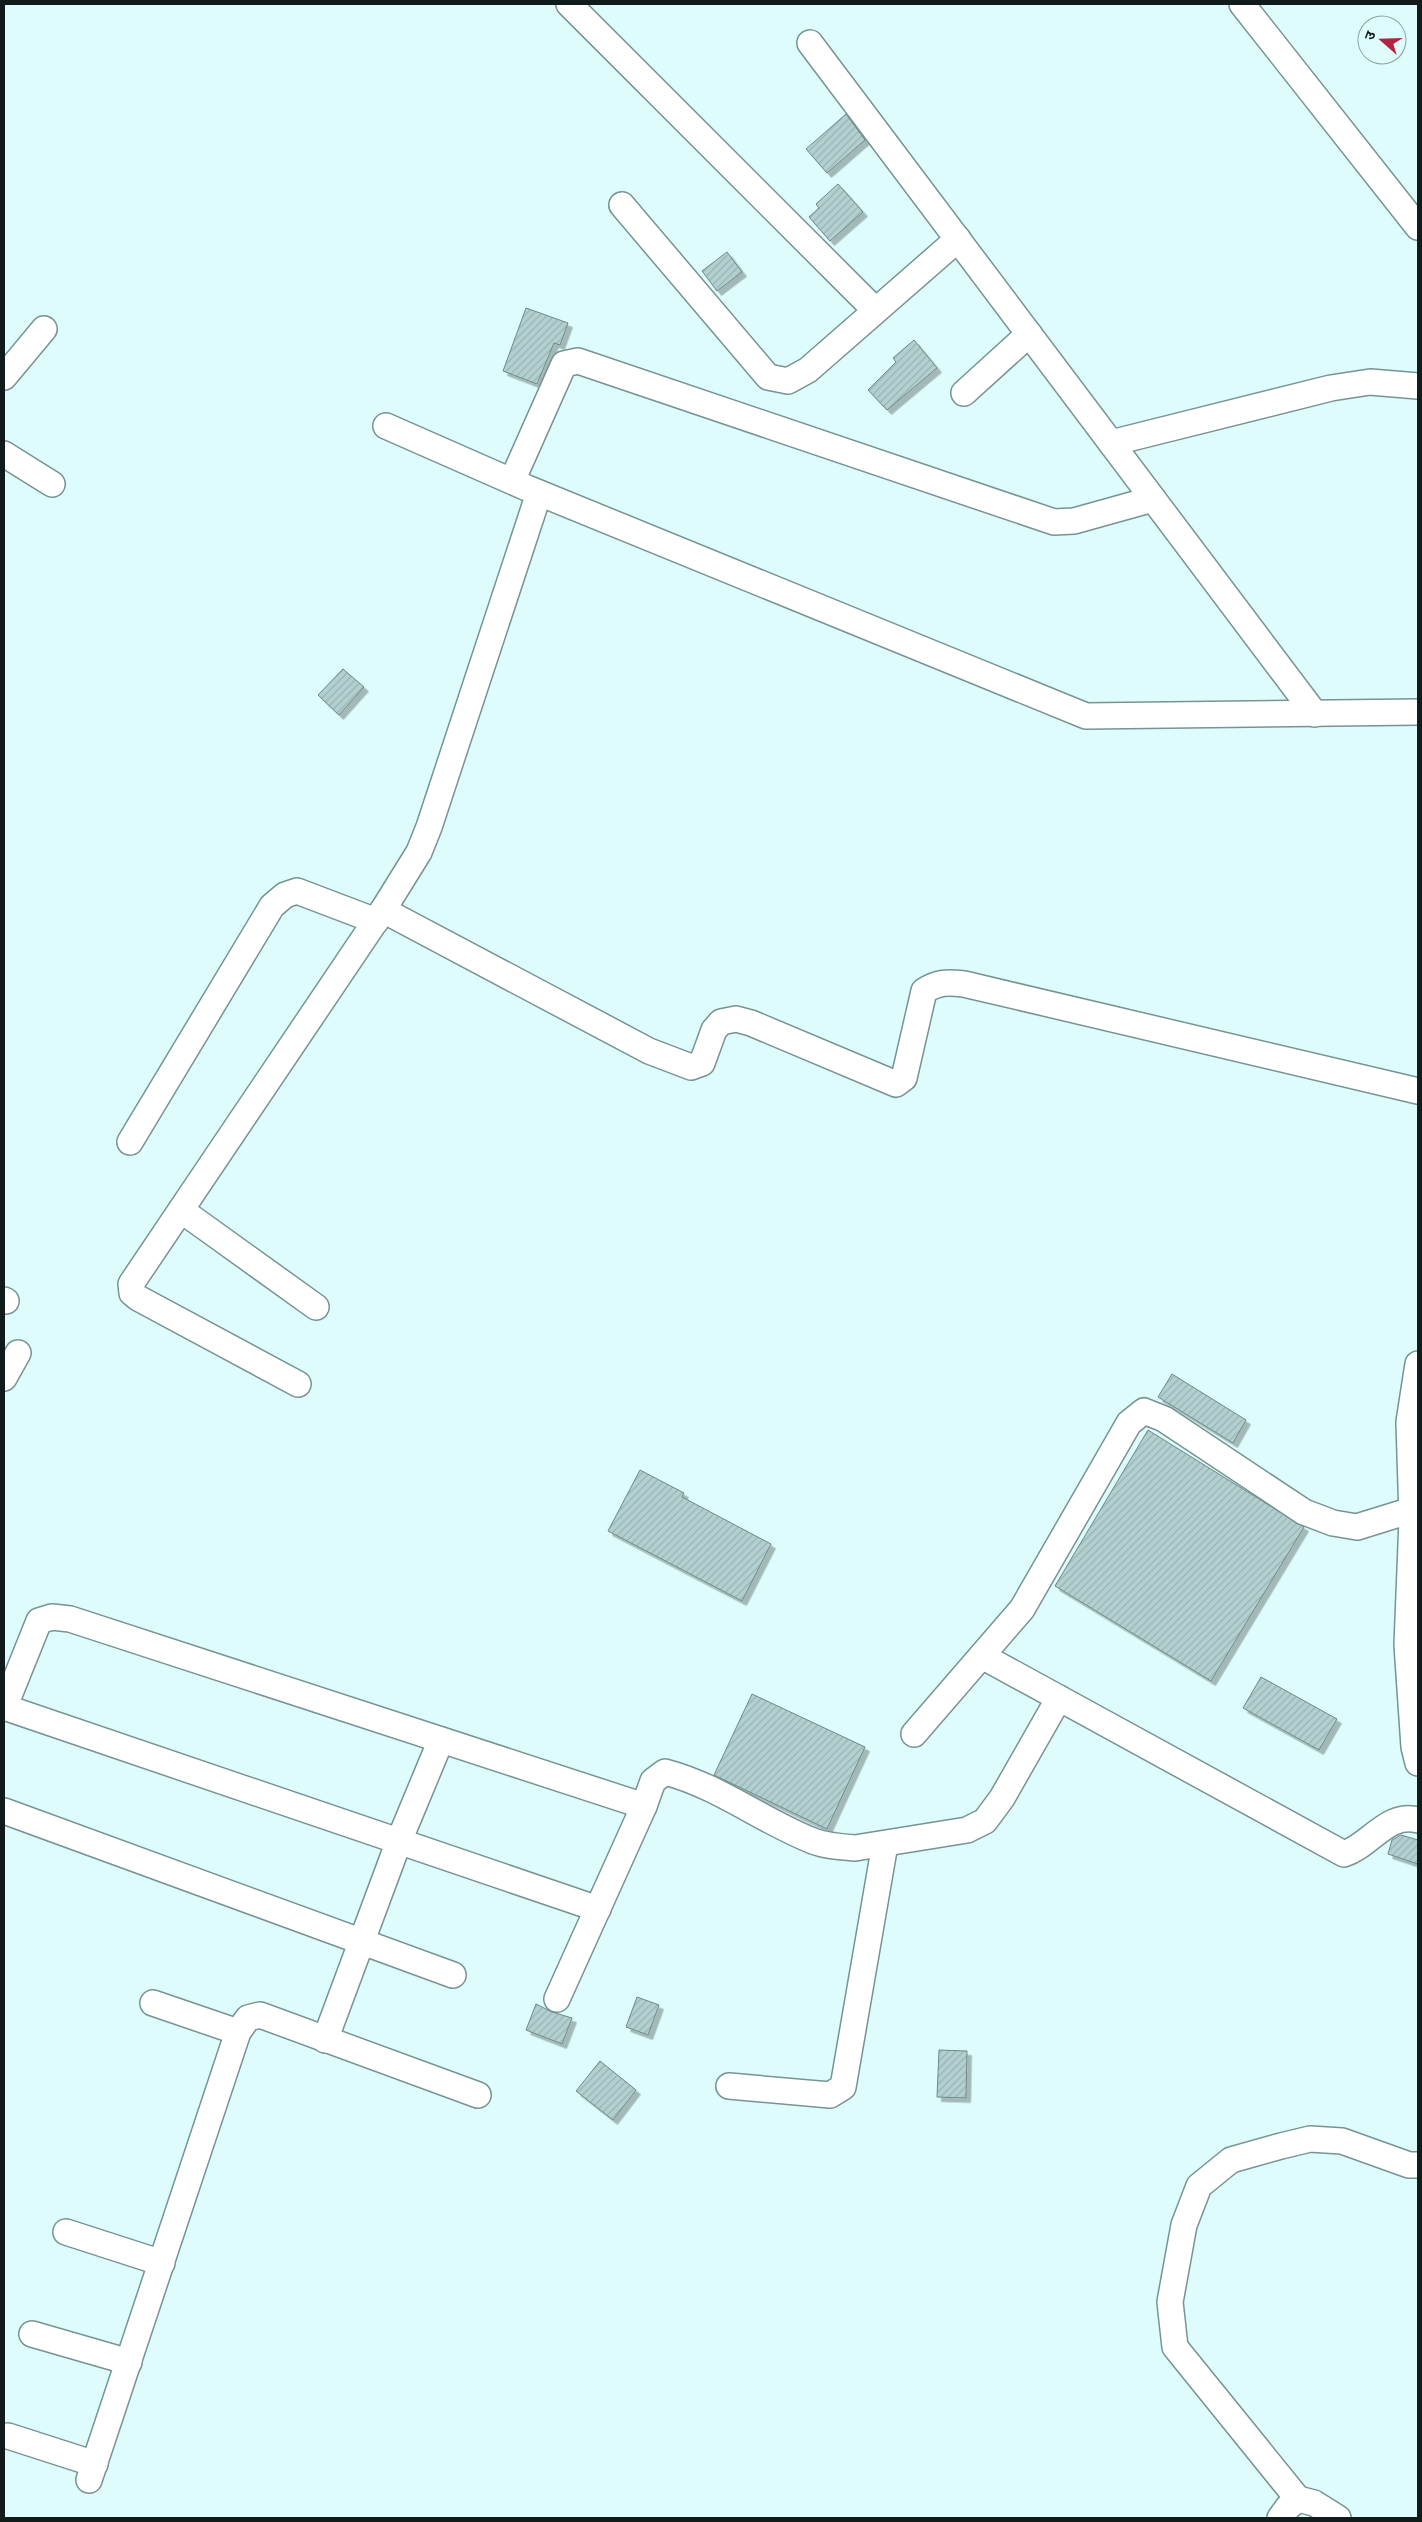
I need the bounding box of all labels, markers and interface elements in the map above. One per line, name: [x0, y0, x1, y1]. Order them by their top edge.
north arrow: [1357, 15, 1407, 65]
text: उ: [1360, 28, 1380, 42]

